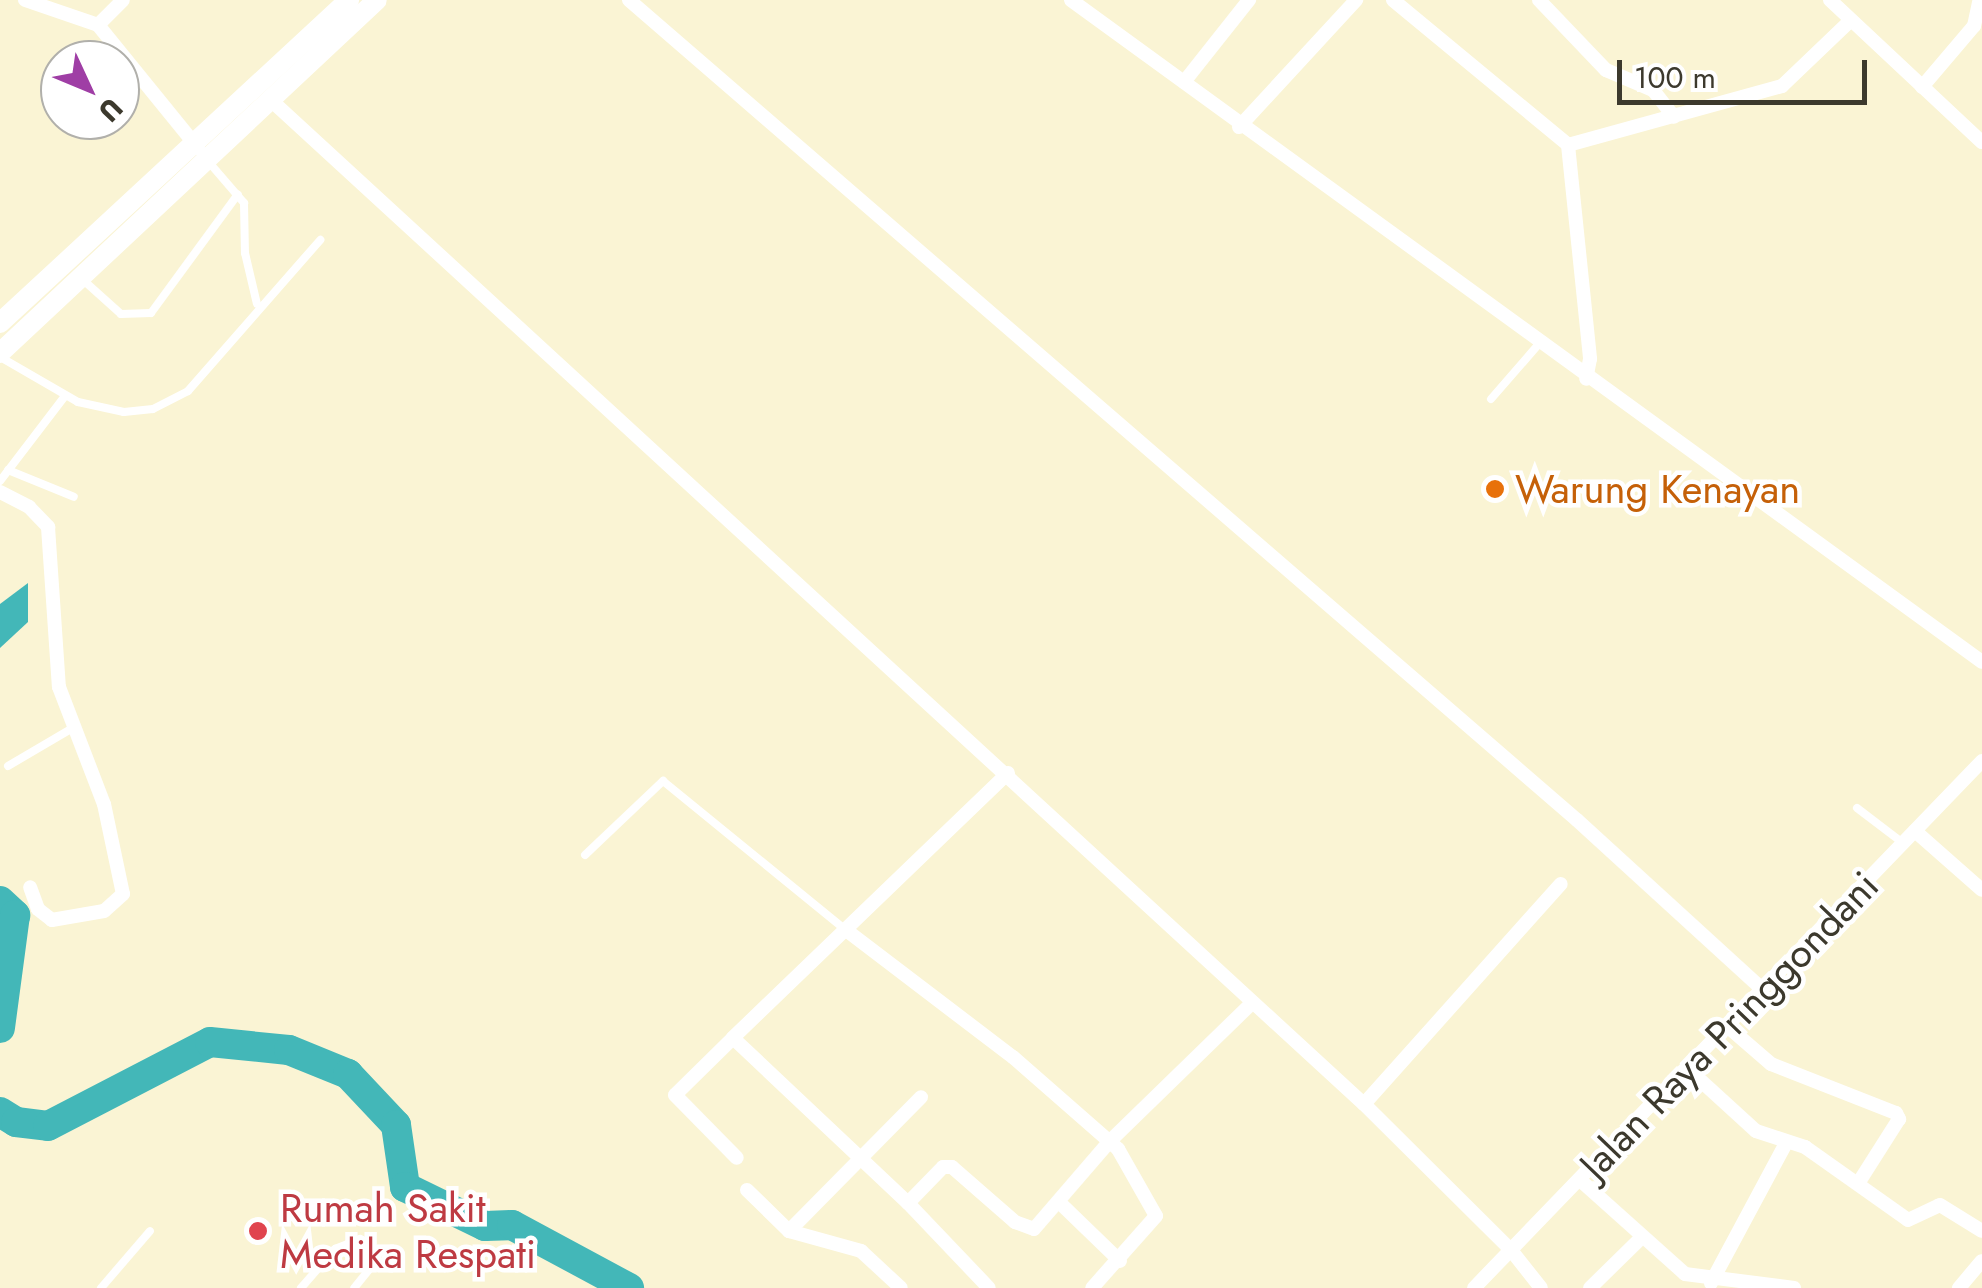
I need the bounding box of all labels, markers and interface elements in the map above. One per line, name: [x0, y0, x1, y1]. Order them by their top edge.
north arrow: [40, 40, 140, 140]
scale bar: [1622, 40, 1872, 102]
text: 100 m: [1634, 56, 1716, 99]
text: U: [89, 88, 132, 131]
place label: Warung Kenayan: [1515, 465, 1800, 513]
marker: Warung Kenayan: [1484, 478, 1506, 500]
street label: Jalan Raya Pringgondani: [1570, 861, 1888, 1189]
place label: Rumah Sakit Medika Respati: [280, 1184, 536, 1278]
marker: Rumah Sakit Medika Respati: [245, 1218, 271, 1244]

